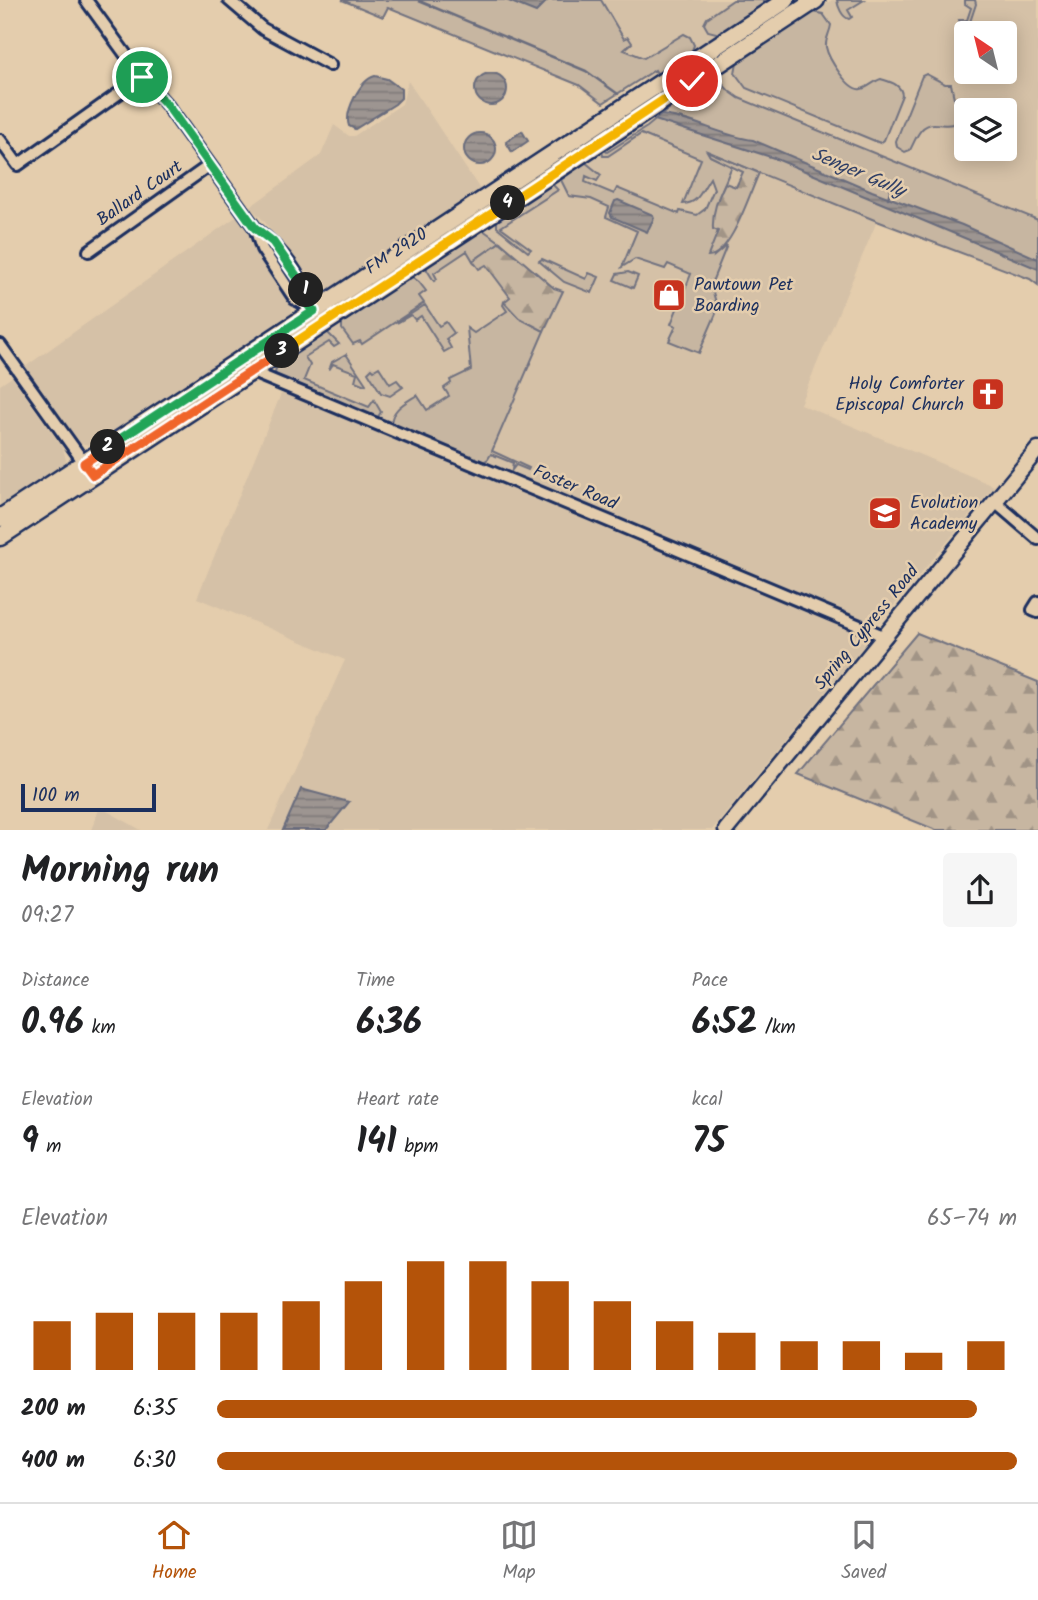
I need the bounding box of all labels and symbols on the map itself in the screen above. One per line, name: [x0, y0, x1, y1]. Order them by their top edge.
north arrow: [954, 21, 1017, 84]
pin: [112, 47, 172, 107]
pin: [662, 51, 722, 111]
water label: Senger Gully: [806, 140, 912, 207]
street label: Ballard Court: [91, 153, 190, 235]
pin: 4: [490, 186, 526, 220]
street label: FM 2920: [360, 221, 434, 283]
place label: Pawtown Pet Boarding: [694, 271, 794, 321]
pin: 1: [288, 272, 324, 308]
shop icon: Pawtown Pet Boarding: [650, 276, 688, 314]
pin: 3: [264, 334, 300, 368]
place label: Holy Comforter Episcopal Church: [835, 370, 965, 420]
church icon: Holy Comforter Episcopal Church: [969, 375, 1007, 413]
pin: 2: [90, 430, 126, 464]
street label: Foster Road: [528, 457, 623, 519]
place label: Evolution Academy: [910, 489, 978, 539]
school or university icon: Evolution Academy: [866, 494, 904, 532]
street label: Spring Cypress Road: [807, 558, 927, 697]
scale bar: [21, 781, 156, 813]

